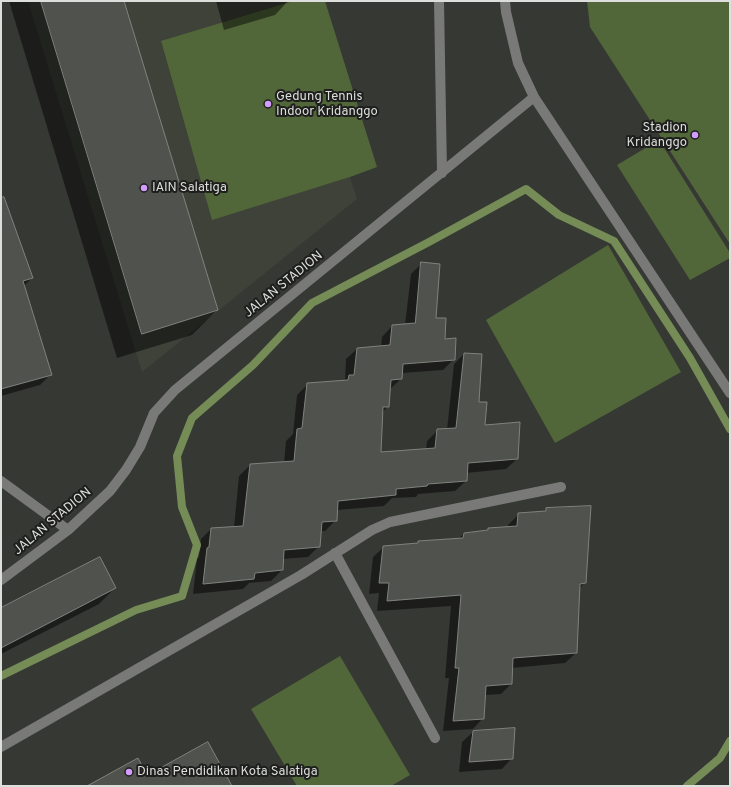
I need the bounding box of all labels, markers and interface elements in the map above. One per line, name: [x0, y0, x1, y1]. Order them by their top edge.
place label: Gedung Tennis Indoor Kridanggo: [276, 89, 378, 120]
marker: Gedung Tennis Indoor Kridanggo: [263, 99, 273, 109]
place label: Stadion Kridanggo: [627, 120, 687, 151]
marker: Stadion Kridanggo: [690, 130, 700, 140]
place label: IAIN Salatiga: [152, 180, 227, 196]
marker: IAIN Salatiga: [139, 183, 149, 193]
street label: JALAN STADION: [241, 248, 327, 322]
street label: JALAN STADION: [11, 485, 95, 559]
place label: Dinas Pendidikan Kota Salatiga: [137, 764, 318, 780]
marker: Dinas Pendidikan Kota Salatiga: [124, 767, 134, 777]

